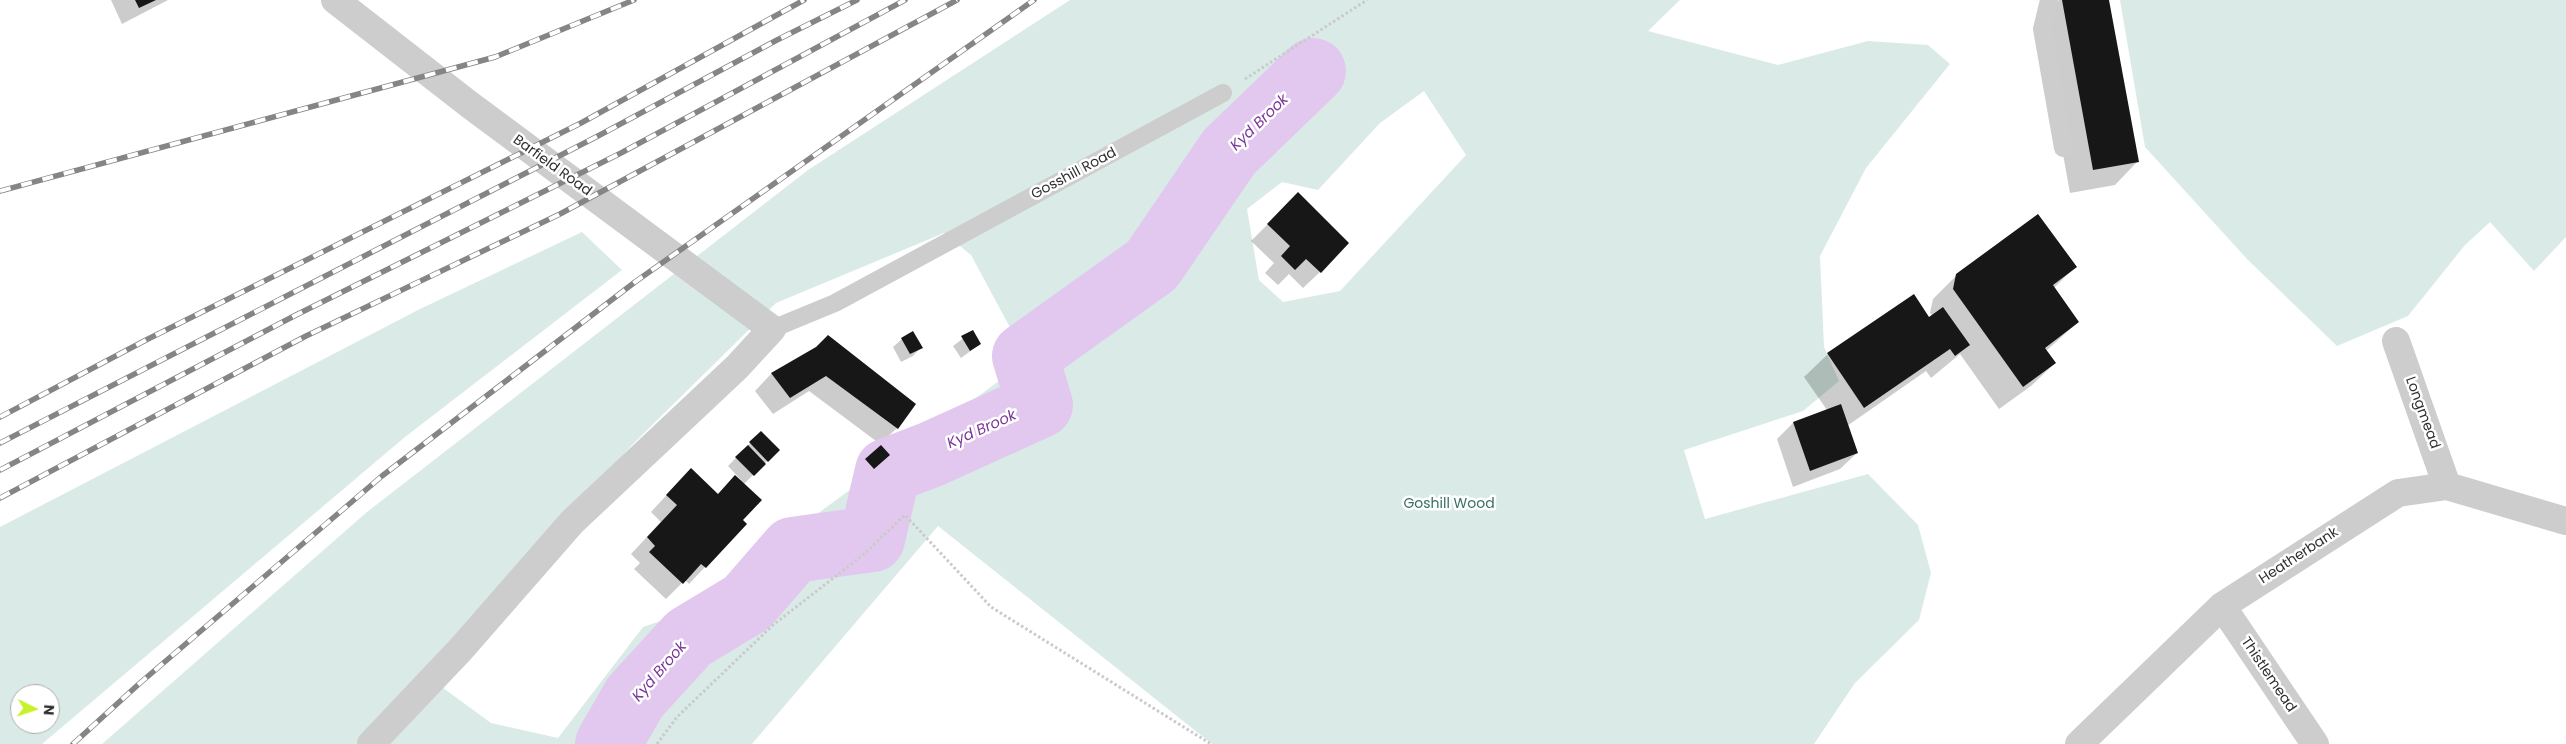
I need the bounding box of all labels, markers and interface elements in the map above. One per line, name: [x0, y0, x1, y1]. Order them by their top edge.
water label: Kyd Brook: [1227, 91, 1293, 155]
street label: Barfield Road: [509, 132, 595, 200]
street label: Gosshill Road: [1029, 145, 1119, 203]
street label: Longmead: [2401, 375, 2443, 451]
water label: Kyd Brook: [945, 407, 1019, 453]
park label: Goshill Wood: [1403, 496, 1495, 512]
street label: Heatherbank: [2256, 524, 2342, 588]
street label: Thistlemead: [2237, 634, 2299, 716]
water label: Kyd Brook: [629, 638, 691, 706]
north arrow: [10, 684, 60, 734]
text: N: [39, 704, 59, 716]

